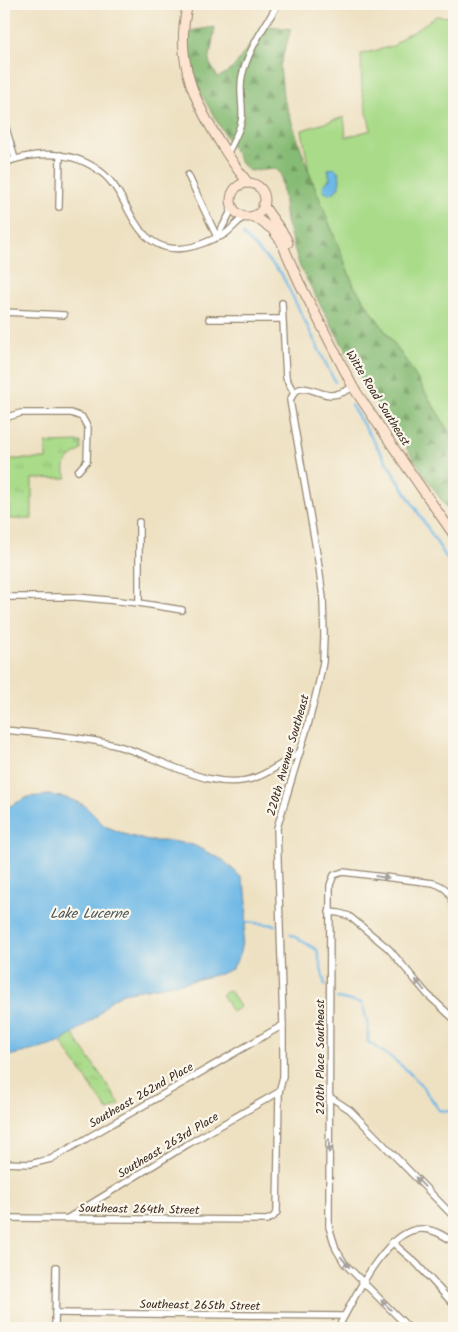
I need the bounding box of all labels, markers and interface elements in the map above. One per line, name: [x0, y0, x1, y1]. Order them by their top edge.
street label: Witte Road Southeast: [340, 347, 415, 450]
street label: 220th Avenue Southeast: [262, 692, 315, 818]
one-way arrow: [374, 873, 390, 881]
water label: Lake Lucerne: [50, 903, 130, 925]
one-way arrow: [414, 979, 425, 992]
street label: 220th Place Southeast: [311, 999, 330, 1115]
street label: Southeast 262nd Place: [85, 1057, 198, 1133]
street label: Southeast 263rd Place: [114, 1107, 223, 1183]
one-way arrow: [325, 1138, 333, 1154]
one-way arrow: [414, 1176, 426, 1188]
street label: Southeast 264th Street: [78, 1199, 200, 1220]
one-way arrow: [339, 1255, 350, 1268]
street label: Southeast 265th Street: [139, 1295, 261, 1316]
one-way arrow: [380, 1299, 392, 1311]

